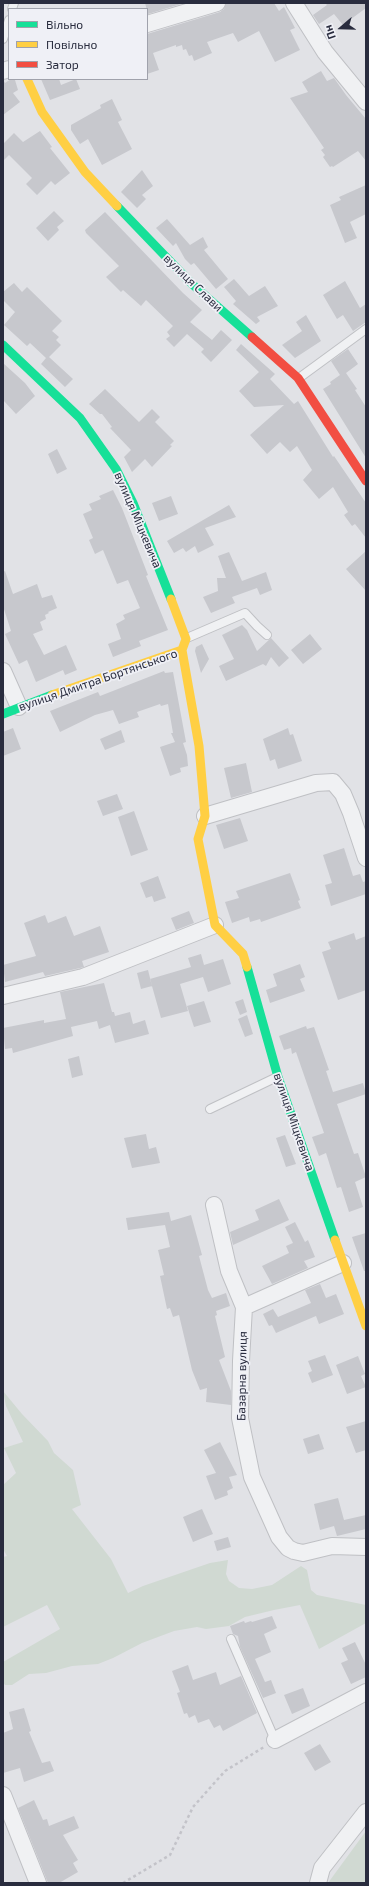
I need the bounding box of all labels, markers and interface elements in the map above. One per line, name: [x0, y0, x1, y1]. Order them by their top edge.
legend: [8, 8, 148, 80]
north arrow: [321, 8, 361, 48]
text: Вільно: [46, 17, 83, 31]
text: Пн: [321, 23, 338, 41]
text: Повільно: [46, 37, 97, 51]
text: Затор: [46, 57, 79, 71]
street label: вулиця Слави: [160, 251, 226, 315]
street label: вулиця Міцкевича: [111, 470, 165, 570]
street label: вулиця Дмитра Бортянського: [17, 646, 179, 714]
street label: вулиця Міцкевича: [270, 1071, 318, 1173]
street label: Базарна вулиця: [234, 1331, 250, 1421]

